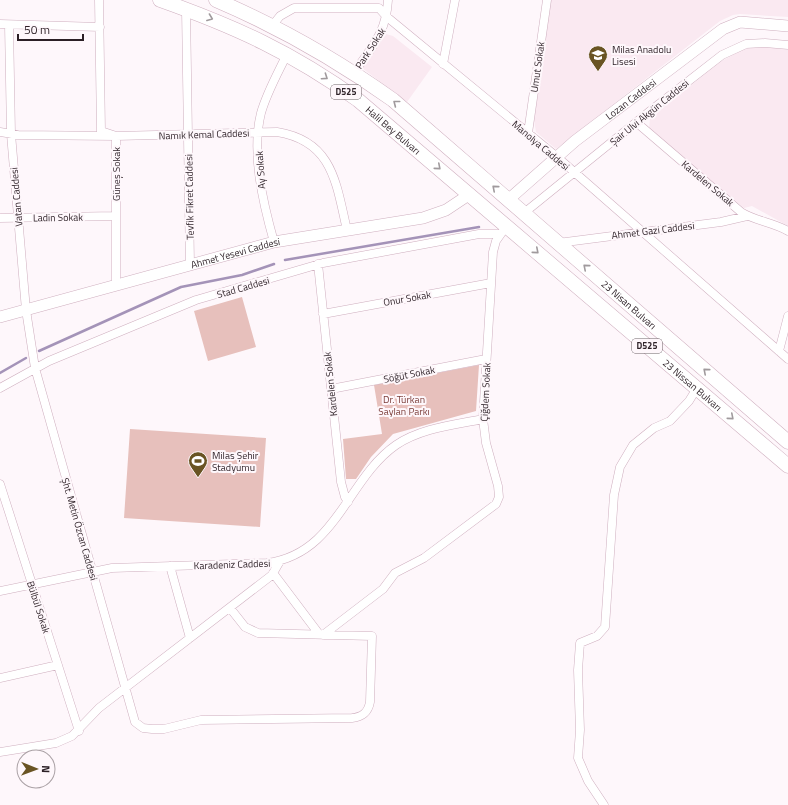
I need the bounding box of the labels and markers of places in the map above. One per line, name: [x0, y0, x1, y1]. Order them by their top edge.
place label: Milas Anadolu Lisesi: [612, 42, 671, 69]
school or university icon: Milas Anadolu Lisesi: [587, 44, 609, 72]
place label: Milas Şehir Stadyumu: [212, 448, 259, 475]
sports icon: Milas Şehir Stadyumu: [187, 450, 209, 478]

